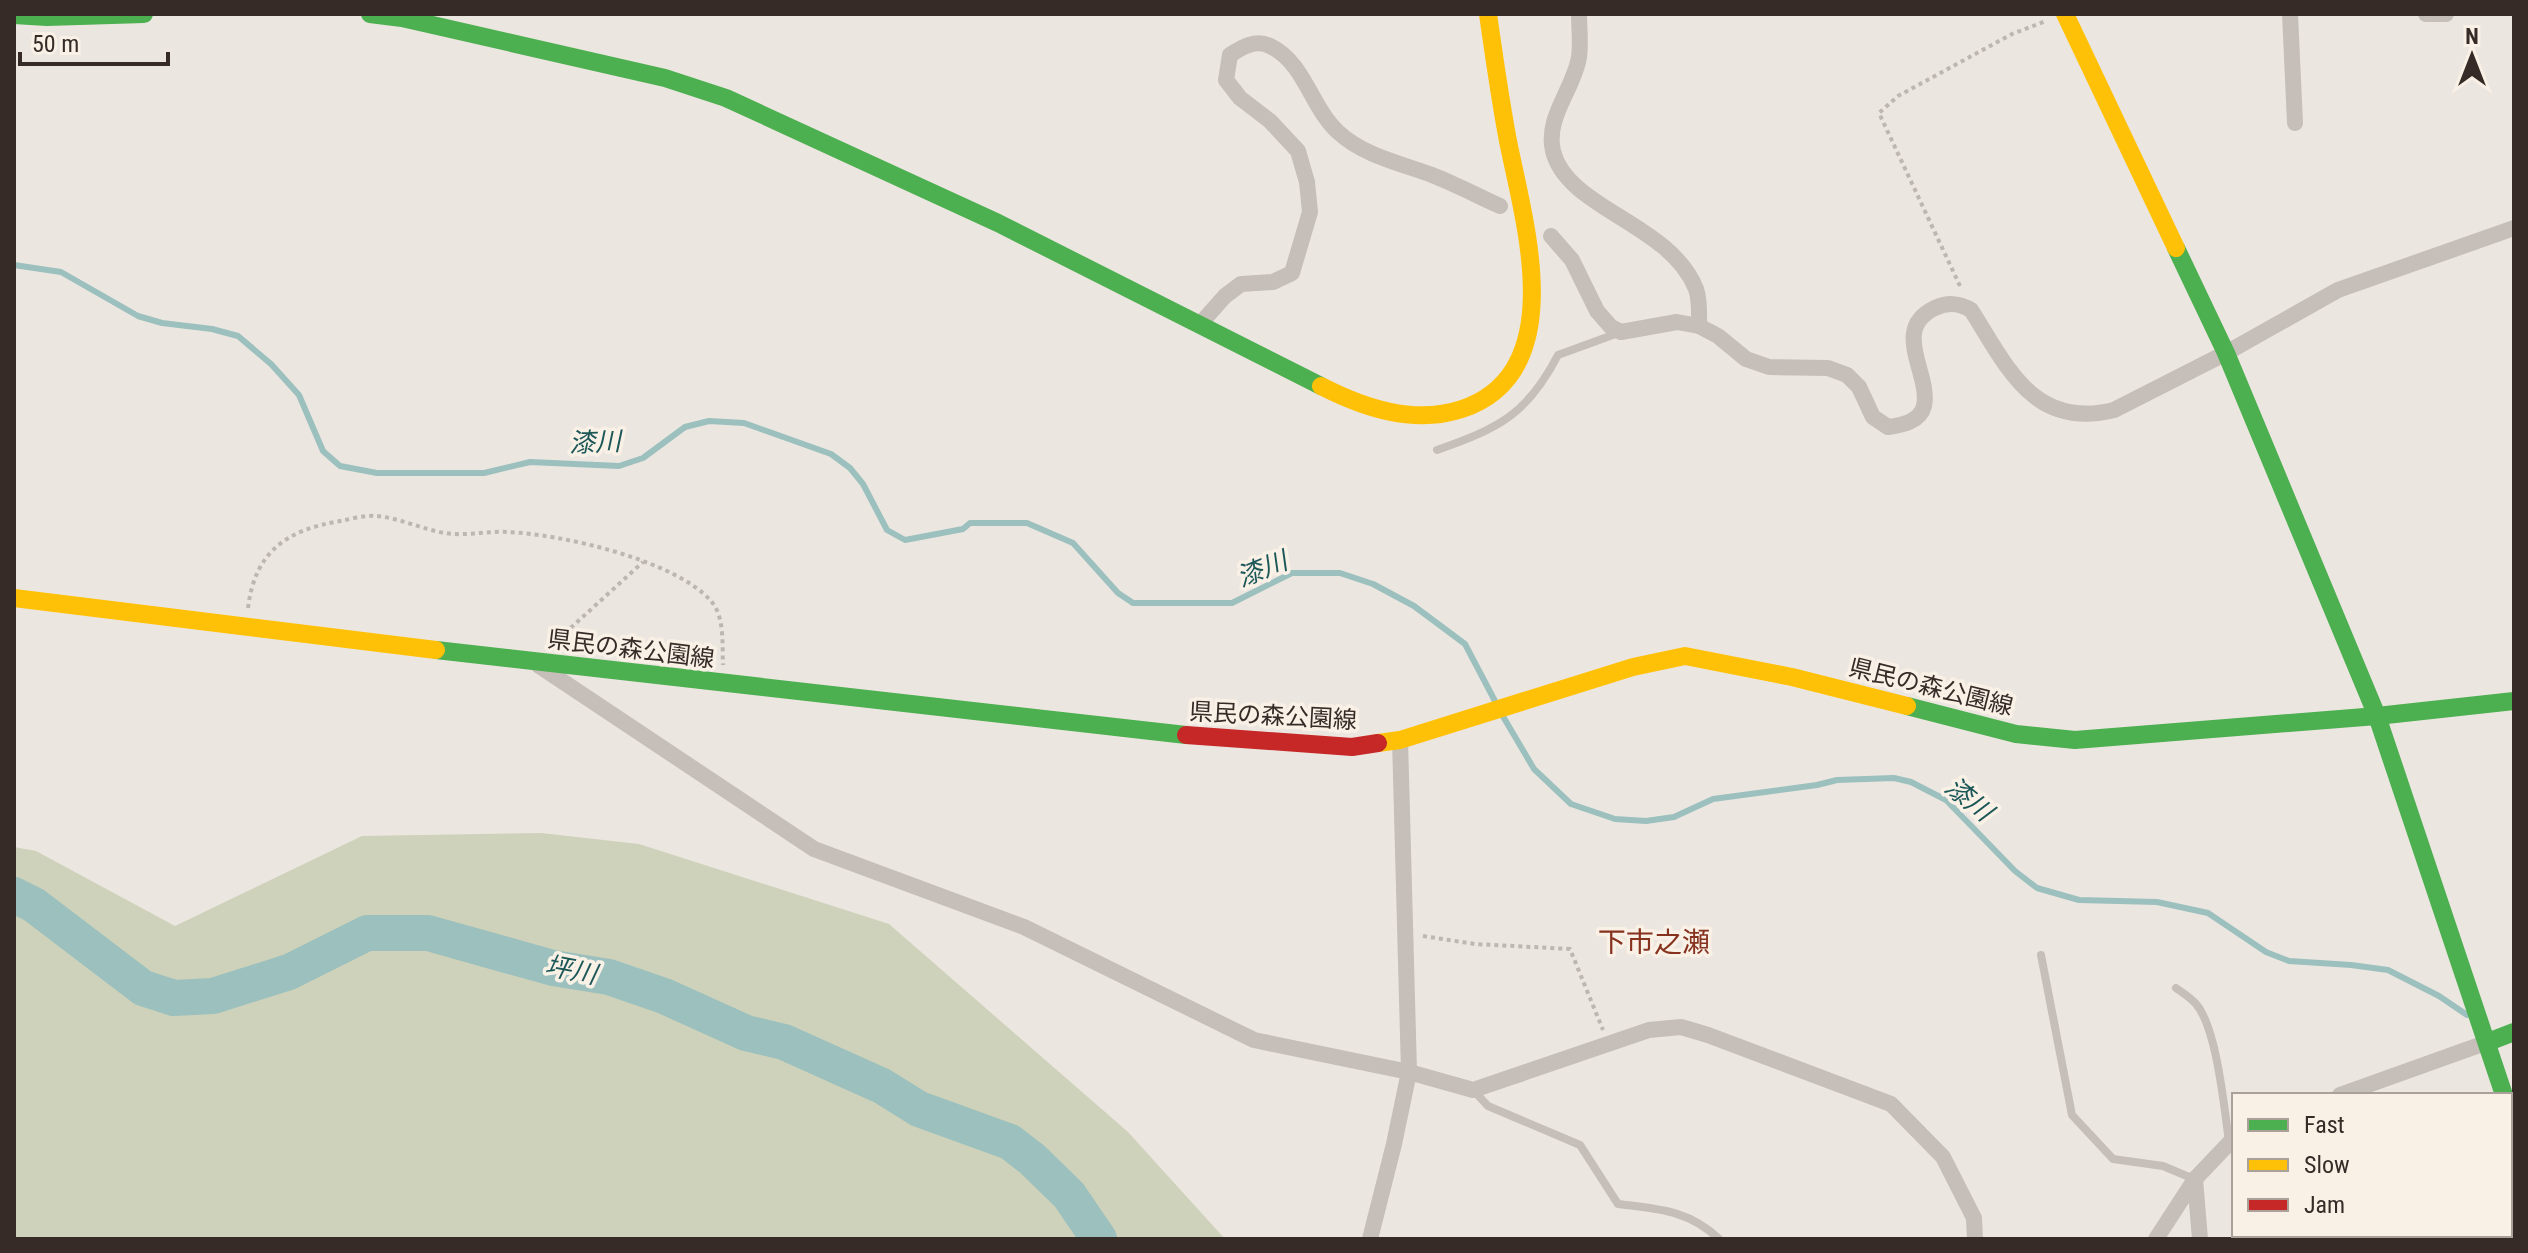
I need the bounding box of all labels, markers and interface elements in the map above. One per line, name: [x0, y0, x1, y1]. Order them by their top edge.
scale bar: [20, 16, 168, 66]
north arrow: [2432, 16, 2512, 96]
text: N: [2465, 24, 2479, 49]
text: 50 m: [32, 30, 79, 58]
water label: 漆川: [568, 426, 624, 458]
water label: 漆川: [1232, 544, 1295, 593]
street label: 県民の森公園線: [546, 625, 716, 673]
street label: 県民の森公園線: [1846, 653, 2016, 721]
street label: 県民の森公園線: [1188, 698, 1358, 734]
water label: 漆川: [1939, 771, 2001, 829]
district label: 下市之瀬: [1598, 926, 1710, 959]
water label: 坪川: [543, 950, 602, 990]
legend: [2232, 1093, 2512, 1237]
text: Fast: [2304, 1111, 2345, 1139]
text: Slow: [2304, 1151, 2350, 1179]
text: Jam: [2304, 1191, 2345, 1219]

